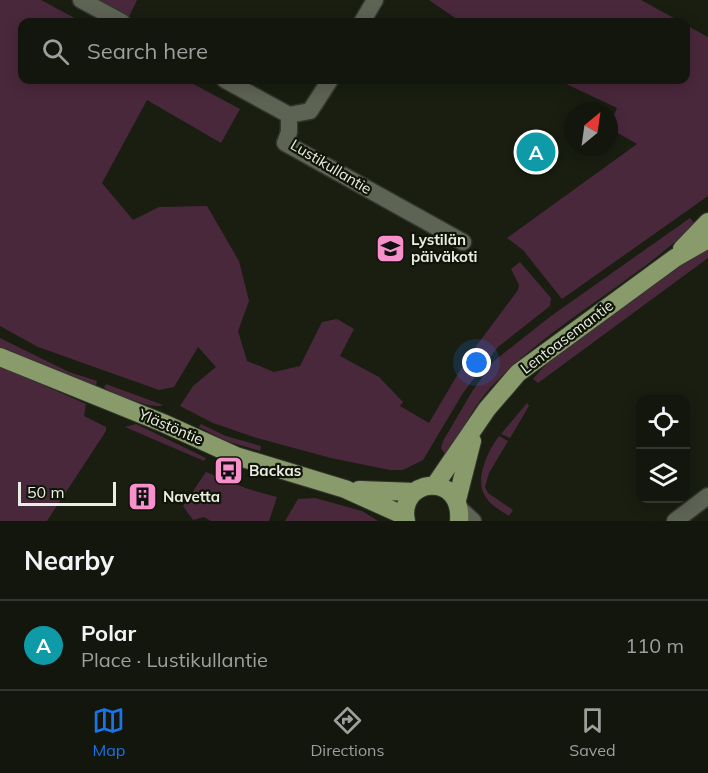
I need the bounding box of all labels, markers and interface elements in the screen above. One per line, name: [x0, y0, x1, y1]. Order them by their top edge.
search box: [18, 18, 690, 84]
icon: search: [39, 35, 72, 68]
text: Search here: [87, 37, 208, 65]
north arrow: [564, 102, 618, 156]
pin: A: [516, 130, 556, 174]
street label: Lustikullantie: [287, 135, 375, 198]
place label: Lystilän päiväkoti: [411, 230, 478, 266]
school or university icon: Lystilän päiväkoti: [374, 233, 406, 265]
street label: Lentoasemantie: [517, 296, 617, 378]
your location: [462, 348, 491, 377]
map controls: [636, 395, 690, 503]
button: locate: [636, 395, 690, 449]
street label: Ylästöntie: [135, 404, 206, 449]
button: layers: [636, 449, 690, 503]
bus stop icon: Backas: [212, 455, 244, 487]
place label: Backas: [249, 461, 301, 480]
scale bar: [18, 479, 116, 507]
building icon: Navetta: [126, 481, 158, 513]
text: 50 m: [27, 482, 64, 502]
place label: Navetta: [163, 487, 220, 506]
text: Nearby: [24, 544, 114, 577]
text: Polar: [81, 619, 136, 647]
text: A: [36, 633, 51, 658]
text: 110 m: [625, 633, 684, 658]
text: Place · Lustikullantie: [81, 647, 268, 672]
tab: Map: [92, 704, 125, 760]
tab: Directions: [310, 704, 384, 760]
tab: Saved: [569, 704, 616, 760]

